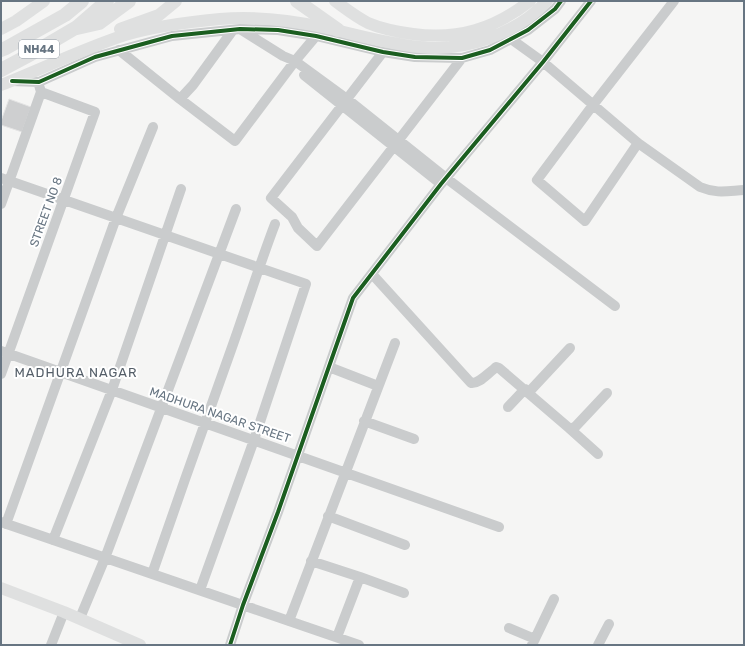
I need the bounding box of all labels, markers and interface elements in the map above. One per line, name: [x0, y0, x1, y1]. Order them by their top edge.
road number: NH44: [19, 40, 59, 58]
street label: STREET NO 8: [27, 175, 65, 249]
district label: MADHURA NAGAR: [15, 365, 137, 380]
street label: MADHURA NAGAR STREET: [148, 384, 292, 446]

